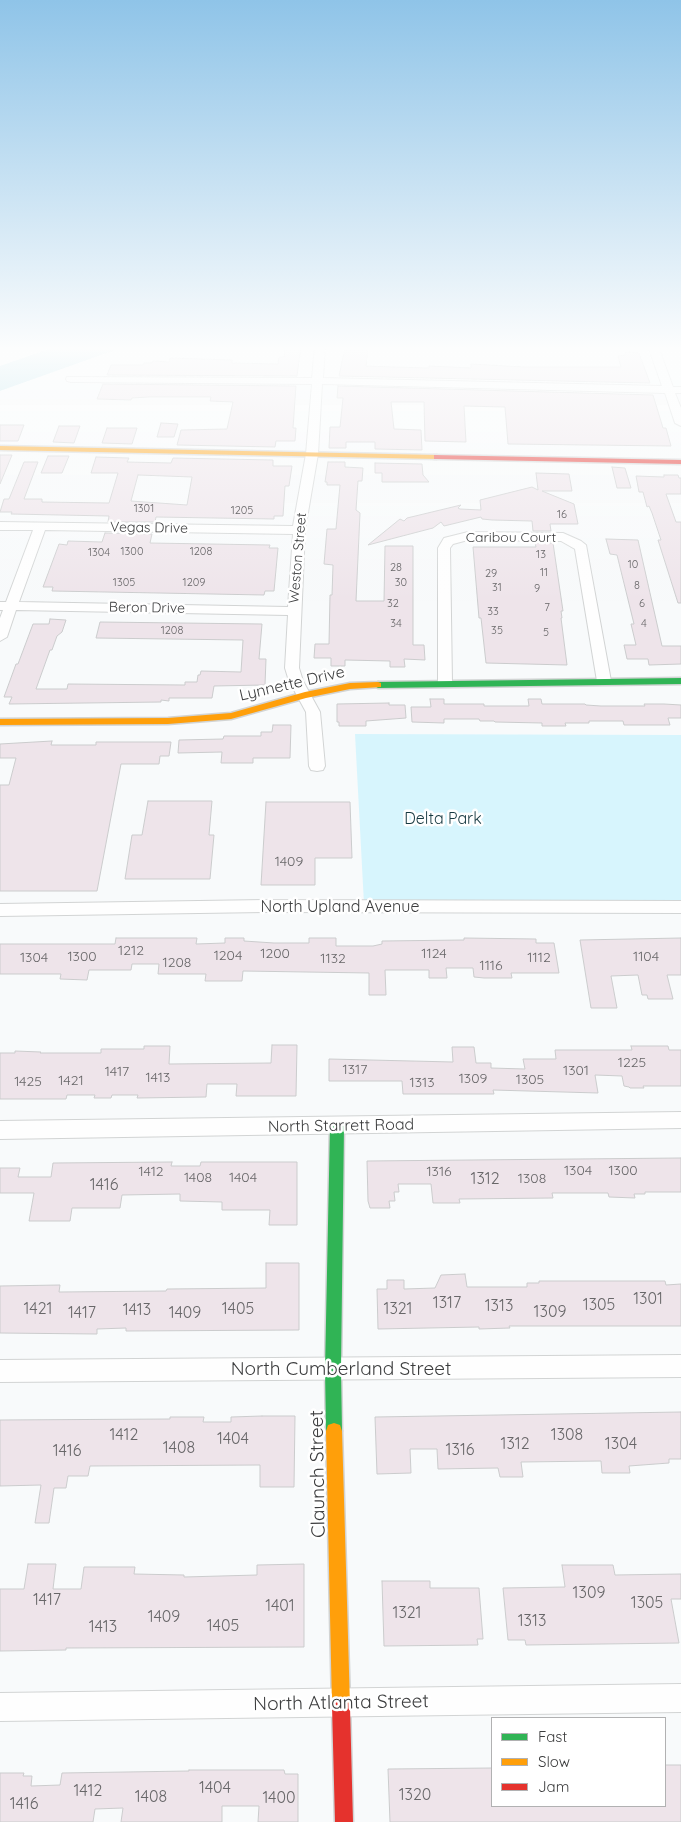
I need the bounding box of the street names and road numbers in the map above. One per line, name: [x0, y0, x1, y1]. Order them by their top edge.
street label: Weston Street: [286, 512, 310, 604]
street label: Vegas Drive: [110, 519, 188, 537]
street label: Caribou Court: [466, 530, 556, 546]
street label: Beron Drive: [109, 599, 185, 617]
street label: Lynnette Drive: [237, 663, 347, 705]
street label: North Upland Avenue: [261, 897, 419, 917]
street label: North Starrett Road: [268, 1115, 414, 1137]
street label: North Cumberland Street: [231, 1358, 451, 1380]
street label: Claunch Street: [305, 1410, 331, 1538]
street label: North Atlanta Street: [253, 1690, 429, 1716]

